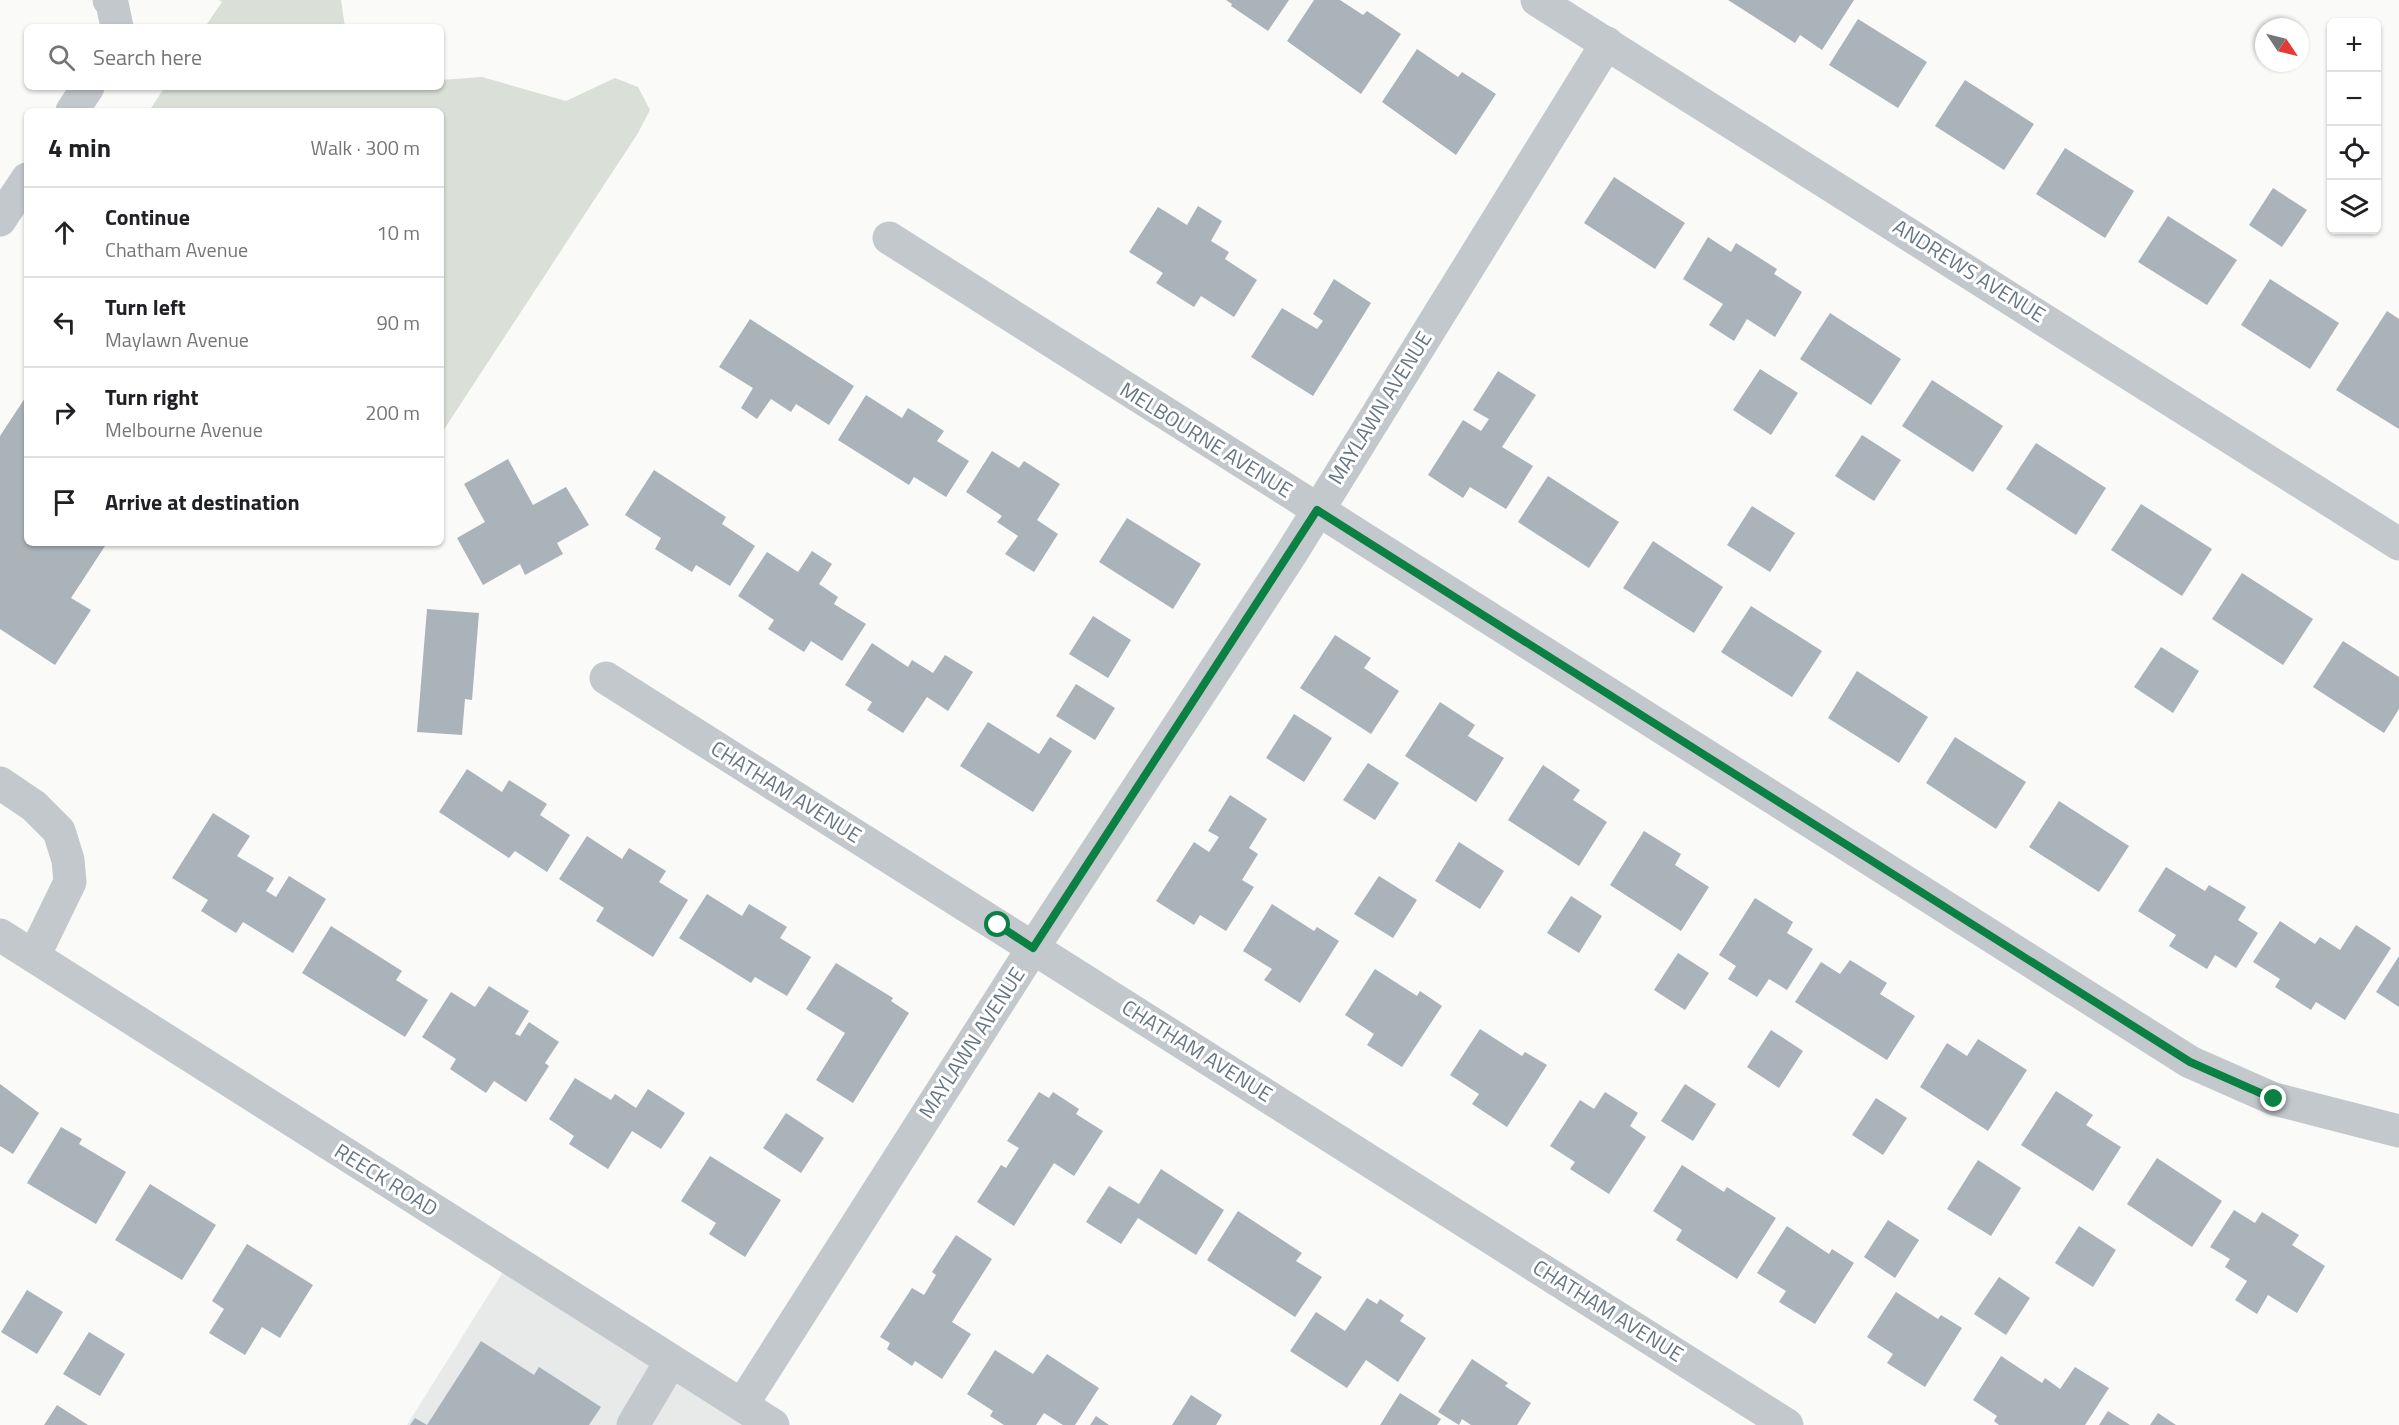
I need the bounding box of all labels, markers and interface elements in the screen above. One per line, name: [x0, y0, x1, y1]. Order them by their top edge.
north arrow: [2255, 18, 2309, 72]
map controls: [2327, 18, 2381, 234]
button: +: [2327, 18, 2381, 72]
search box: [24, 24, 444, 90]
text: Search here: [93, 40, 202, 74]
icon: search: [45, 41, 78, 74]
button: −: [2327, 72, 2381, 126]
button: locate: [2327, 126, 2381, 180]
text: 4 min: [48, 128, 111, 167]
text: Walk · 300 m: [311, 132, 420, 163]
button: layers: [2327, 180, 2381, 234]
text: Continue: [105, 200, 190, 234]
street label: ANDREWS AVENUE: [1887, 210, 2052, 330]
icon: ahead: [48, 216, 81, 249]
text: 10 m: [376, 217, 420, 248]
text: Chatham Avenue: [105, 234, 248, 265]
text: Turn left: [105, 290, 186, 324]
icon: left: [48, 306, 81, 339]
text: 90 m: [376, 307, 420, 338]
text: Maylawn Avenue: [105, 324, 249, 355]
street label: MAYLAWN AVENUE: [1319, 325, 1439, 490]
street label: MELBOURNE AVENUE: [1114, 373, 1299, 505]
text: Turn right: [105, 380, 199, 414]
icon: right: [48, 396, 81, 429]
text: 200 m: [365, 397, 420, 428]
text: Melbourne Avenue: [105, 414, 263, 445]
text: Arrive at destination: [105, 485, 300, 519]
icon: arrive: [48, 486, 81, 519]
street label: CHATHAM AVENUE: [705, 732, 868, 850]
route start: [984, 911, 1010, 937]
street label: MAYLAWN AVENUE: [910, 960, 1032, 1125]
street label: CHATHAM AVENUE: [1116, 991, 1279, 1109]
route end: [2260, 1085, 2286, 1111]
street label: REECK ROAD: [329, 1135, 444, 1224]
street label: CHATHAM AVENUE: [1527, 1251, 1690, 1369]

